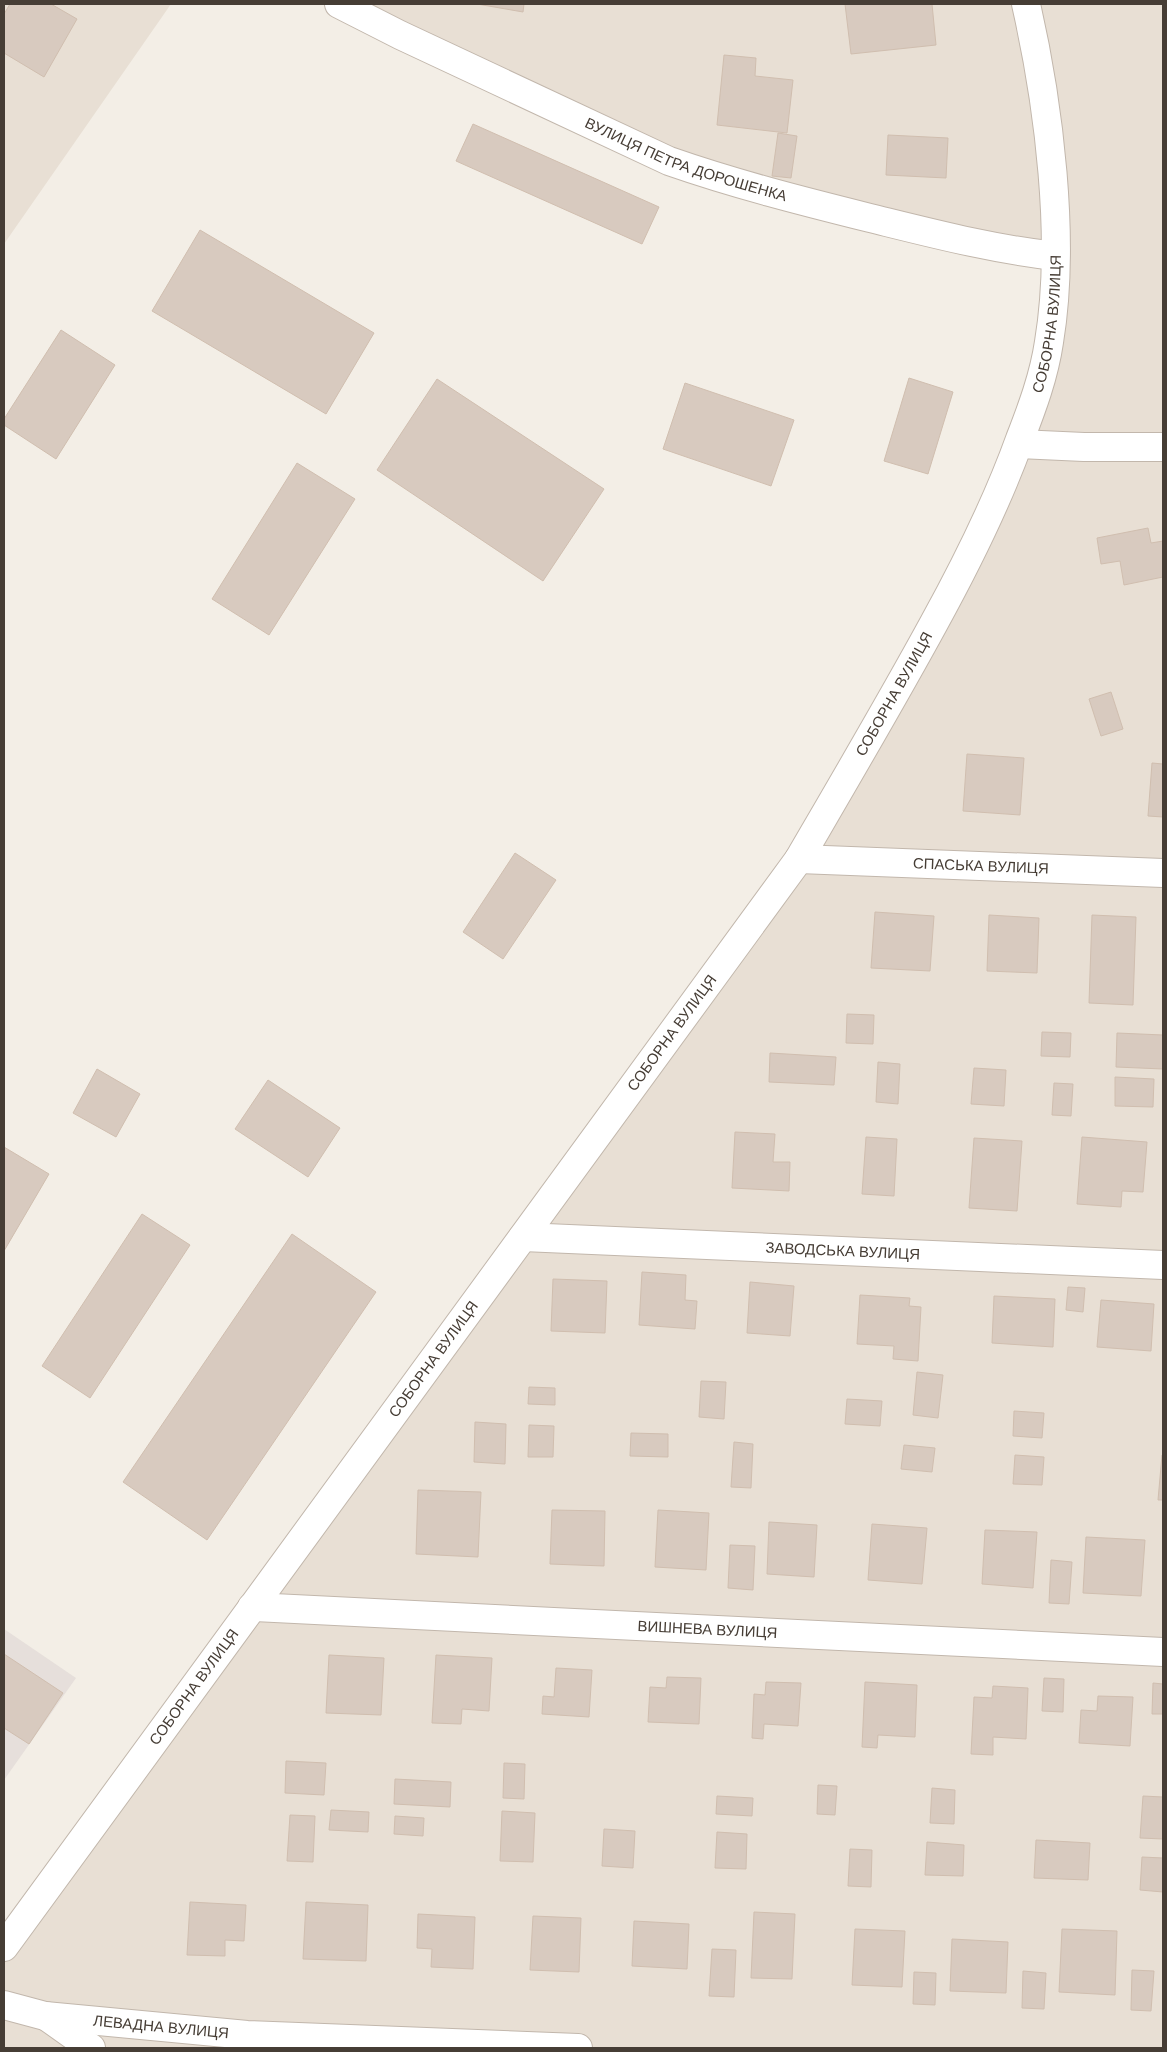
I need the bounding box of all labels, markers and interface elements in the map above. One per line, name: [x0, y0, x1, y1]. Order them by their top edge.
street label: ВУЛИЦЯ ПЕТРА ДОРОШЕНКА: [582, 113, 789, 206]
street label: СОБОРНА ВУЛИЦЯ: [1027, 255, 1066, 395]
street label: СОБОРНА ВУЛИЦЯ: [851, 628, 937, 760]
street label: СПАСЬКА ВУЛИЦЯ: [913, 853, 1049, 879]
street label: СОБОРНА ВУЛИЦЯ: [623, 971, 721, 1095]
street label: ЗАВОДСЬКА ВУЛИЦЯ: [765, 1238, 920, 1264]
street label: СОБОРНА ВУЛИЦЯ: [384, 1297, 483, 1421]
street label: ВИШНЕВА ВУЛИЦЯ: [637, 1616, 778, 1643]
street label: СОБОРНА ВУЛИЦЯ: [145, 1625, 243, 1749]
street label: ЛЕВАДНА ВУЛИЦЯ: [92, 2011, 230, 2043]

